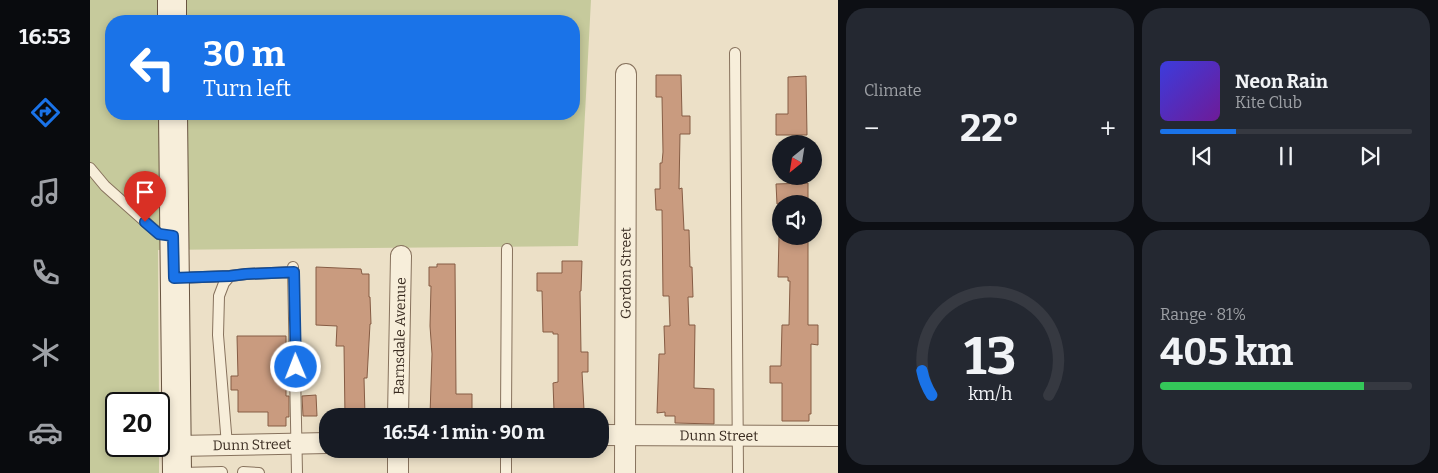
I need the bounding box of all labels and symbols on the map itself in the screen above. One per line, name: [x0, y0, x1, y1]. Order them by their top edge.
north arrow: [772, 135, 822, 185]
pin: [124, 171, 166, 222]
street label: Gordon Street: [617, 227, 634, 319]
street label: Barnsdale Avenue: [390, 277, 409, 395]
position arrow: [269, 340, 321, 392]
speed limit sign: 20: [105, 392, 170, 457]
street label: Dunn Street: [680, 427, 758, 444]
street label: Dunn Street: [212, 435, 292, 454]

